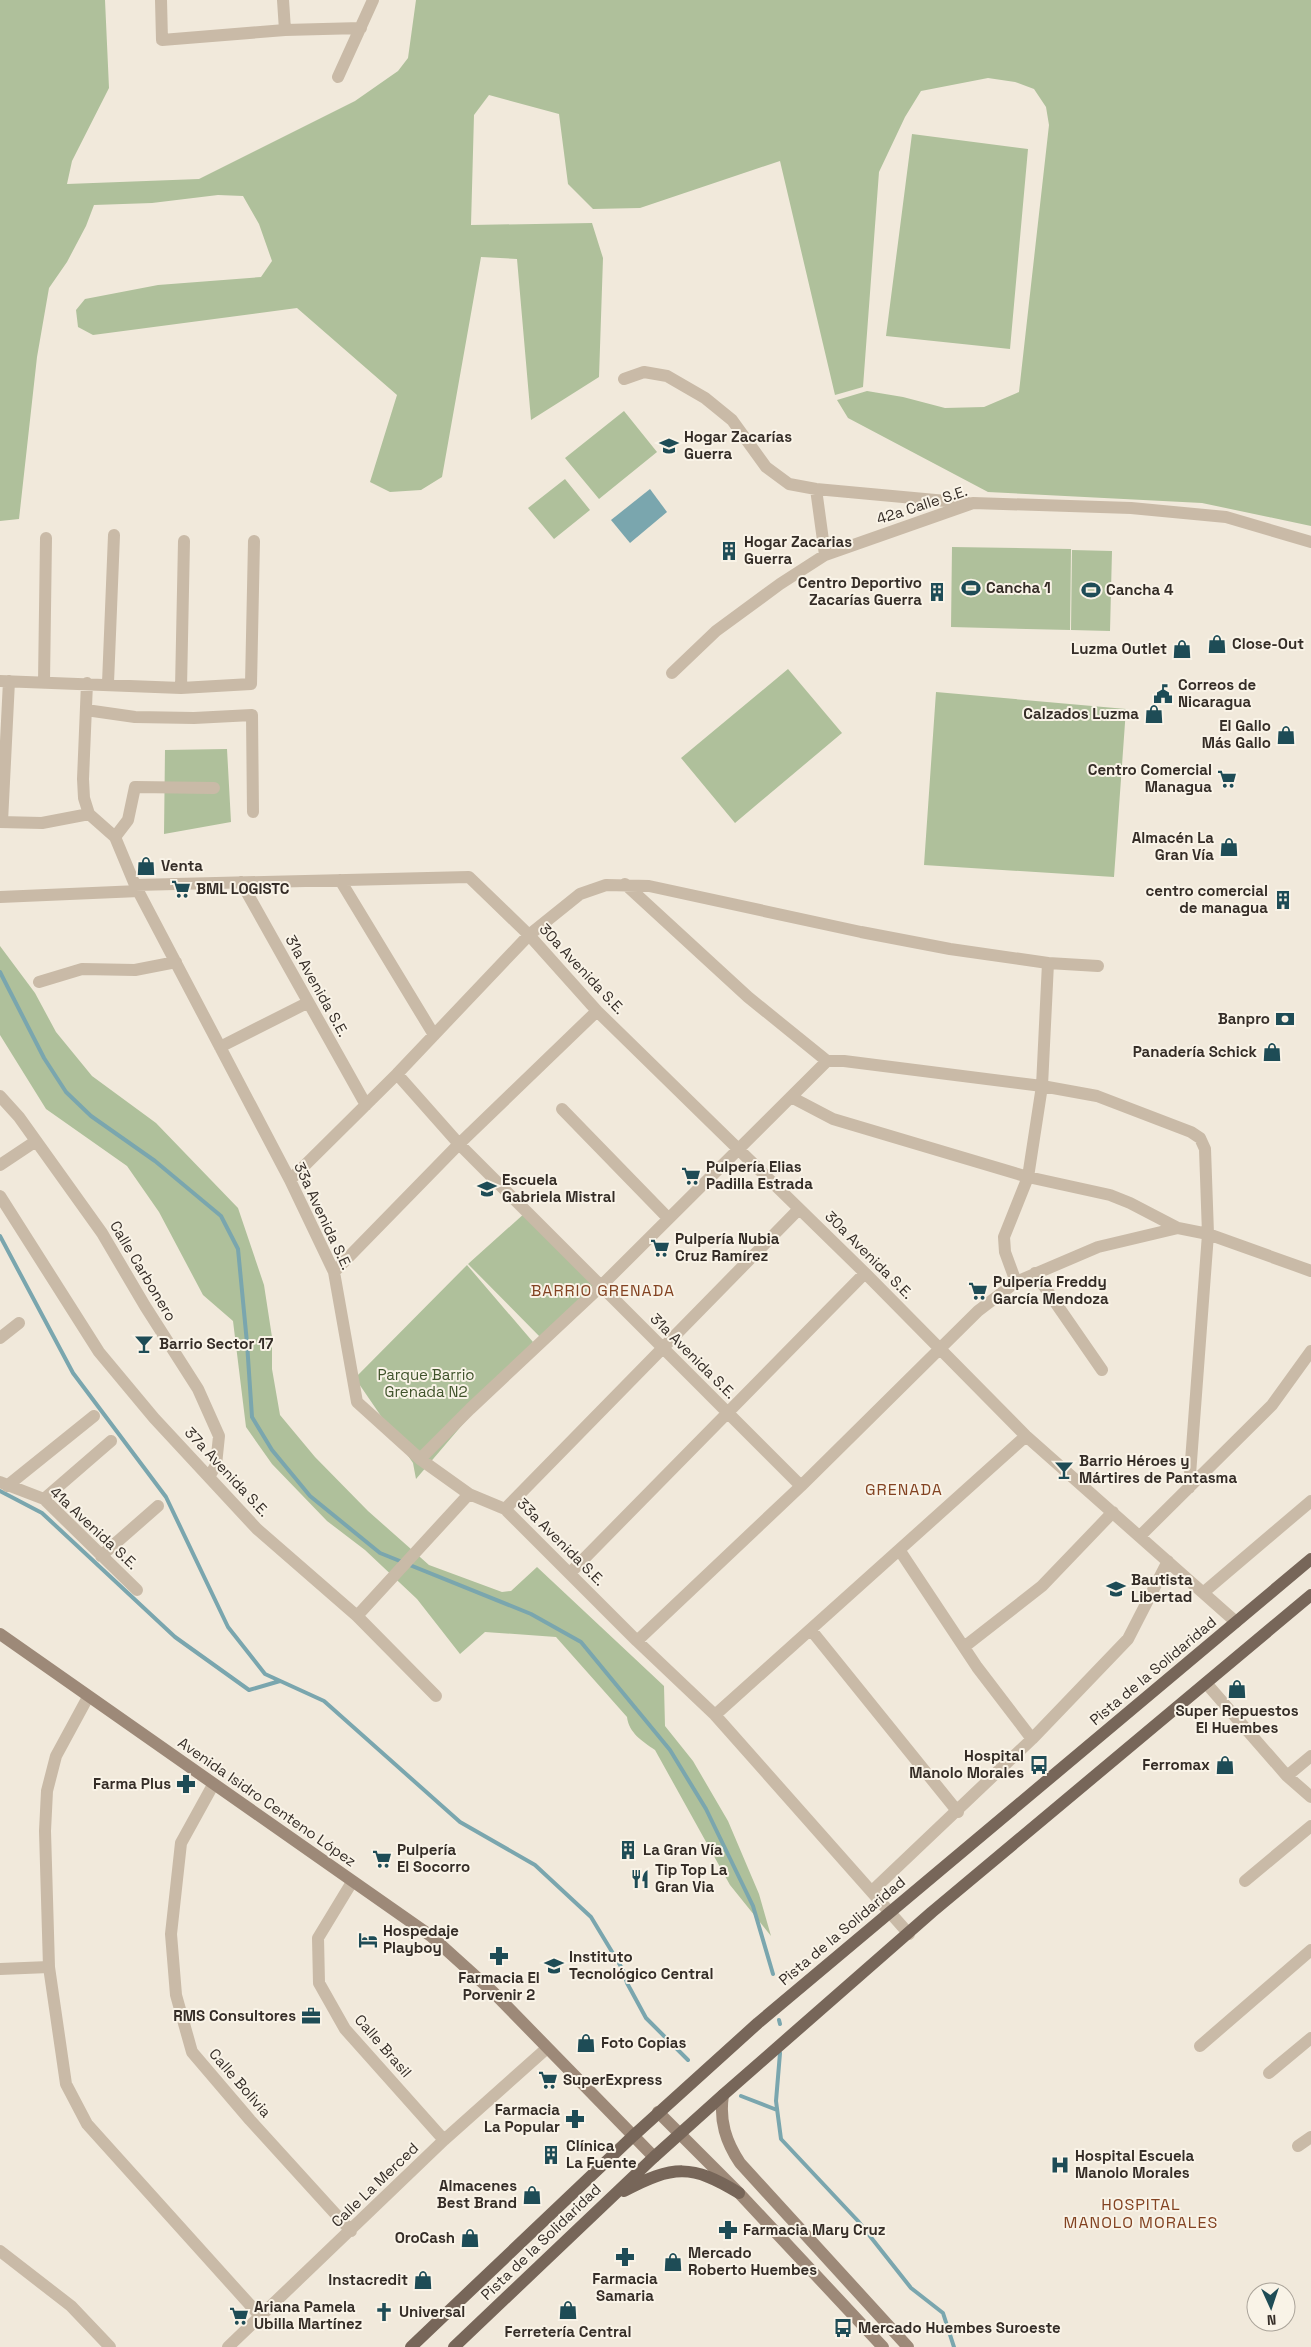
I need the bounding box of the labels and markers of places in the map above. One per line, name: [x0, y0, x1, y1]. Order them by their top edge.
place label: Hogar Zacarías Guerra: [684, 427, 792, 463]
school or university icon: Hogar Zacarías Guerra: [658, 435, 680, 457]
place label: Hogar Zacarias Guerra: [744, 532, 852, 568]
building icon: Hogar Zacarias Guerra: [718, 540, 740, 562]
place label: Centro Deportivo Zacarías Guerra: [798, 573, 922, 609]
sports icon: Cancha 1: [960, 577, 982, 599]
place label: Cancha 1: [986, 578, 1051, 597]
sports icon: Cancha 4: [1080, 579, 1102, 601]
place label: Cancha 4: [1106, 580, 1174, 599]
building icon: Centro Deportivo Zacarías Guerra: [926, 581, 948, 603]
shop icon: Close-Out: [1206, 633, 1228, 655]
place label: Close-Out: [1232, 634, 1304, 653]
shop icon: Luzma Outlet: [1171, 638, 1193, 660]
place label: Luzma Outlet: [1071, 639, 1167, 658]
place label: Correos de Nicaragua: [1178, 675, 1257, 711]
public building icon: Correos de Nicaragua: [1152, 683, 1174, 705]
shop icon: Calzados Luzma: [1143, 703, 1165, 725]
place label: Calzados Luzma: [1023, 704, 1139, 723]
place label: El Gallo Más Gallo: [1202, 716, 1271, 752]
shop icon: El Gallo Más Gallo: [1275, 724, 1297, 746]
place label: Centro Comercial Managua: [1088, 760, 1212, 796]
supermarket icon: Centro Comercial Managua: [1216, 768, 1238, 790]
place label: Almacén La Gran Vía: [1132, 828, 1214, 864]
shop icon: Almacén La Gran Vía: [1218, 836, 1240, 858]
shop icon: Venta: [135, 855, 157, 877]
place label: Venta: [161, 856, 203, 875]
supermarket icon: BML LOGISTC: [170, 878, 192, 900]
place label: BML LOGISTC: [196, 879, 290, 898]
place label: centro comercial de managua: [1145, 881, 1268, 917]
building icon: centro comercial de managua: [1272, 889, 1294, 911]
bank icon: Banpro: [1274, 1008, 1296, 1030]
place label: Banpro: [1218, 1009, 1270, 1028]
shop icon: Panadería Schick: [1261, 1041, 1283, 1063]
place label: Panadería Schick: [1133, 1042, 1258, 1061]
place label: Pulpería Elias Padilla Estrada: [706, 1157, 813, 1193]
supermarket icon: Pulpería Elias Padilla Estrada: [680, 1165, 702, 1187]
place label: Escuela Gabriela Mistral: [502, 1170, 615, 1206]
school or university icon: Escuela Gabriela Mistral: [476, 1178, 498, 1200]
place label: Pulpería Nubia Cruz Ramírez: [675, 1229, 780, 1265]
supermarket icon: Pulpería Nubia Cruz Ramírez: [649, 1237, 671, 1259]
place label: Pulpería Freddy García Mendoza: [993, 1272, 1109, 1308]
supermarket icon: Pulpería Freddy García Mendoza: [967, 1280, 989, 1302]
bar icon: Barrio Sector 17: [133, 1333, 155, 1355]
place label: Barrio Sector 17: [159, 1334, 273, 1353]
place label: Barrio Héroes y Mártires de Pantasma: [1079, 1451, 1237, 1487]
bar icon: Barrio Héroes y Mártires de Pantasma: [1053, 1459, 1075, 1481]
place label: Bautista Libertad: [1131, 1570, 1193, 1606]
school or university icon: Bautista Libertad: [1105, 1578, 1127, 1600]
shop icon: Super Repuestos El Huembes: [1226, 1678, 1248, 1700]
place label: Super Repuestos El Huembes: [1175, 1701, 1299, 1737]
place label: Hospital Manolo Morales: [909, 1746, 1024, 1782]
bus stop icon: Hospital Manolo Morales: [1028, 1754, 1050, 1776]
shop icon: Ferromax: [1214, 1754, 1236, 1776]
place label: Ferromax: [1142, 1755, 1210, 1774]
pharmacy icon: Farma Plus: [175, 1773, 197, 1795]
place label: Farma Plus: [93, 1774, 171, 1793]
building icon: La Gran Vía: [617, 1839, 639, 1861]
place label: Pulpería El Socorro: [397, 1840, 470, 1876]
place label: La Gran Vía: [643, 1840, 723, 1859]
supermarket icon: Pulpería El Socorro: [371, 1848, 393, 1870]
place label: Tip Top La Gran Via: [655, 1860, 728, 1896]
restaurant icon: Tip Top La Gran Via: [629, 1868, 651, 1890]
place label: Hospedaje Playboy: [383, 1921, 459, 1957]
hotel icon: Hospedaje Playboy: [357, 1929, 379, 1951]
pharmacy icon: Farmacia El Porvenir 2: [488, 1945, 510, 1967]
place label: Instituto Tecnológico Central: [569, 1947, 713, 1983]
school or university icon: Instituto Tecnológico Central: [543, 1955, 565, 1977]
place label: Farmacia El Porvenir 2: [458, 1968, 540, 2004]
office icon: RMS Consultores: [300, 2005, 322, 2027]
place label: RMS Consultores: [173, 2006, 296, 2025]
shop icon: Foto Copias: [575, 2032, 597, 2054]
place label: Foto Copias: [601, 2033, 686, 2052]
supermarket icon: SuperExpress: [537, 2069, 559, 2091]
place label: SuperExpress: [563, 2070, 662, 2089]
place label: Farmacia La Popular: [484, 2100, 560, 2136]
pharmacy icon: Farmacia La Popular: [564, 2108, 586, 2130]
place label: Clínica La Fuente: [566, 2136, 637, 2172]
building icon: Clínica La Fuente: [540, 2144, 562, 2166]
place label: Hospital Escuela Manolo Morales: [1075, 2146, 1195, 2182]
hospital icon: Hospital Escuela Manolo Morales: [1049, 2154, 1071, 2176]
place label: Almacenes Best Brand: [437, 2176, 517, 2212]
shop icon: Almacenes Best Brand: [521, 2184, 543, 2206]
pharmacy icon: Farmacia Mary Cruz: [717, 2219, 739, 2241]
place label: Farmacia Mary Cruz: [743, 2220, 886, 2239]
shop icon: OroCash: [459, 2227, 481, 2249]
place label: OroCash: [395, 2228, 455, 2247]
place label: Mercado Roberto Huembes: [688, 2243, 817, 2279]
pharmacy icon: Farmacia Samaria: [614, 2246, 636, 2268]
shop icon: Mercado Roberto Huembes: [662, 2251, 684, 2273]
shop icon: Instacredit: [412, 2269, 434, 2291]
place label: Farmacia Samaria: [592, 2269, 658, 2305]
place label: Instacredit: [328, 2270, 408, 2289]
place label: Ariana Pamela Ubilla Martínez: [254, 2297, 363, 2333]
shop icon: Ferretería Central: [557, 2299, 579, 2321]
church icon: Universal: [373, 2301, 395, 2323]
place label: Universal: [399, 2302, 465, 2321]
supermarket icon: Ariana Pamela Ubilla Martínez: [228, 2305, 250, 2327]
bus stop icon: Mercado Huembes Suroeste: [832, 2317, 854, 2339]
place label: Mercado Huembes Suroeste: [858, 2318, 1061, 2337]
place label: Ferretería Central: [505, 2322, 631, 2341]

